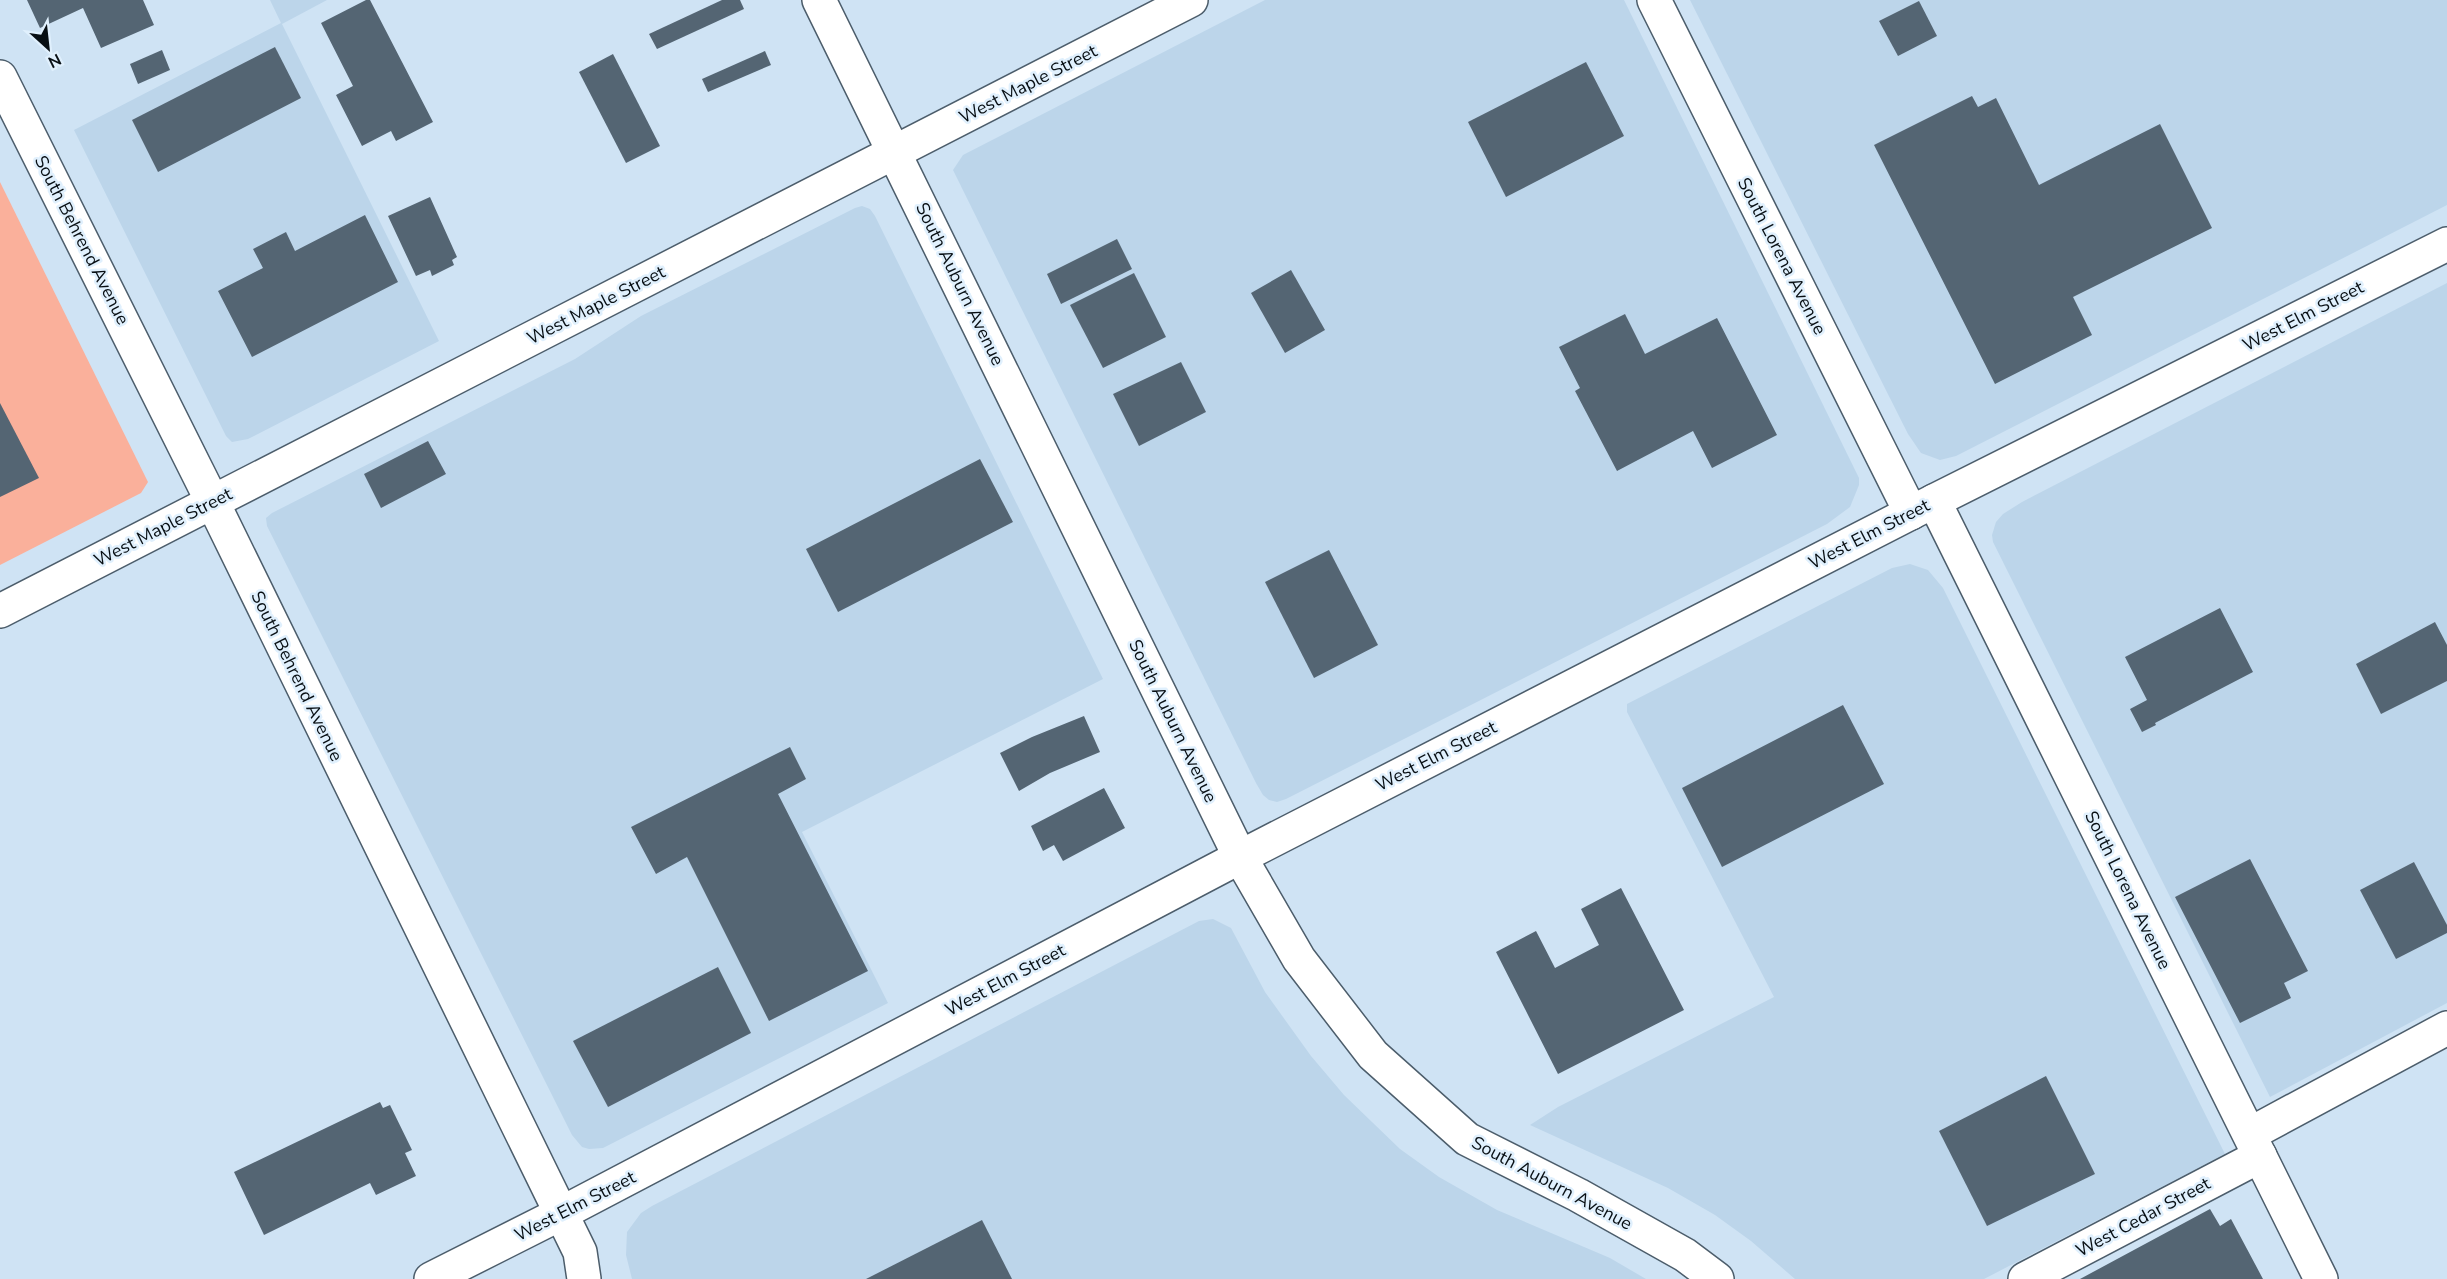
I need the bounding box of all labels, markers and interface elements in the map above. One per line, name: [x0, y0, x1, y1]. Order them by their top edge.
north arrow: [18, 18, 78, 78]
street label: West Maple Street: [955, 39, 1102, 129]
text: N: [44, 48, 65, 73]
street label: South Behrend Avenue: [29, 151, 135, 329]
street label: South Lorena Avenue: [1732, 173, 1832, 339]
street label: South Auburn Avenue: [910, 198, 1010, 370]
street label: West Maple Street: [523, 260, 670, 350]
street label: West Elm Street: [2238, 275, 2368, 357]
street label: West Maple Street: [90, 482, 237, 572]
street label: West Elm Street: [1804, 493, 1934, 575]
street label: South Behrend Avenue: [245, 587, 349, 765]
street label: South Auburn Avenue: [1123, 635, 1223, 807]
street label: West Elm Street: [1371, 715, 1501, 797]
street label: South Lorena Avenue: [2079, 807, 2177, 973]
street label: West Elm Street: [941, 938, 1070, 1022]
street label: South Auburn Avenue: [1467, 1130, 1637, 1236]
street label: West Elm Street: [510, 1165, 640, 1247]
street label: West Cedar Street: [2072, 1171, 2215, 1263]

